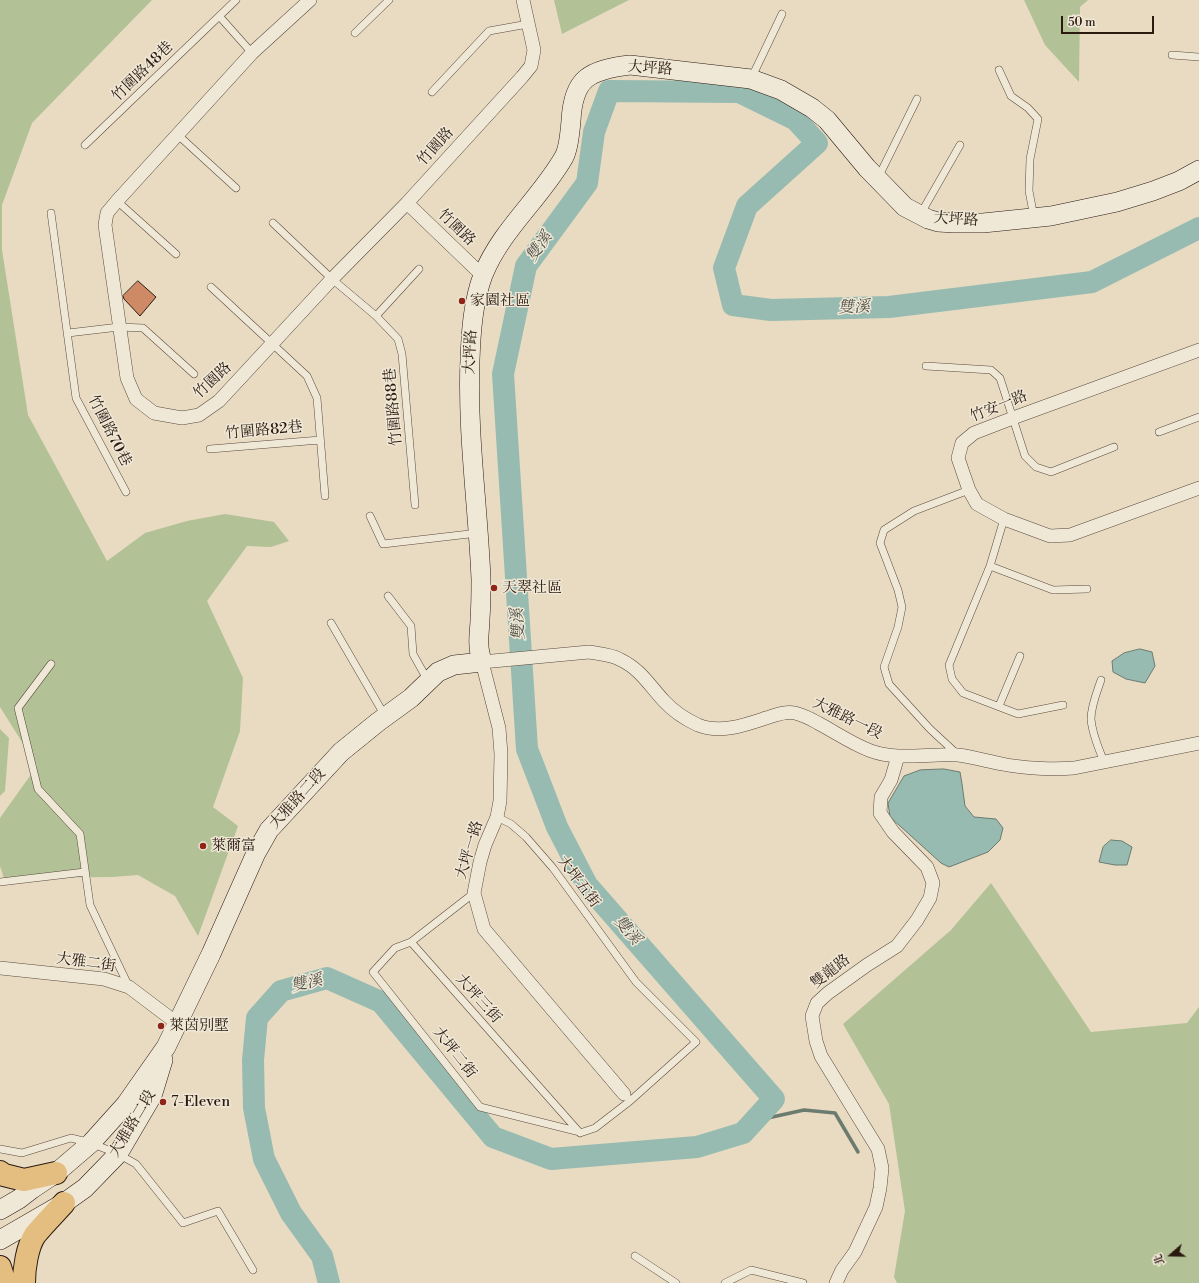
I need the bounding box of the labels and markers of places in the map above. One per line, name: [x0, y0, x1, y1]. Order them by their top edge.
place label: 家園社區: [470, 292, 530, 310]
marker: 家園社區: [457, 296, 467, 306]
place label: 天翠社區: [502, 579, 562, 597]
marker: 天翠社區: [489, 583, 499, 593]
place label: 萊爾富: [211, 837, 256, 855]
marker: 萊爾富: [198, 841, 208, 851]
place label: 萊茵別墅: [169, 1017, 229, 1035]
marker: 萊茵別墅: [156, 1021, 166, 1031]
place label: 7-Eleven: [171, 1093, 230, 1111]
marker: 7-Eleven: [158, 1097, 168, 1107]

